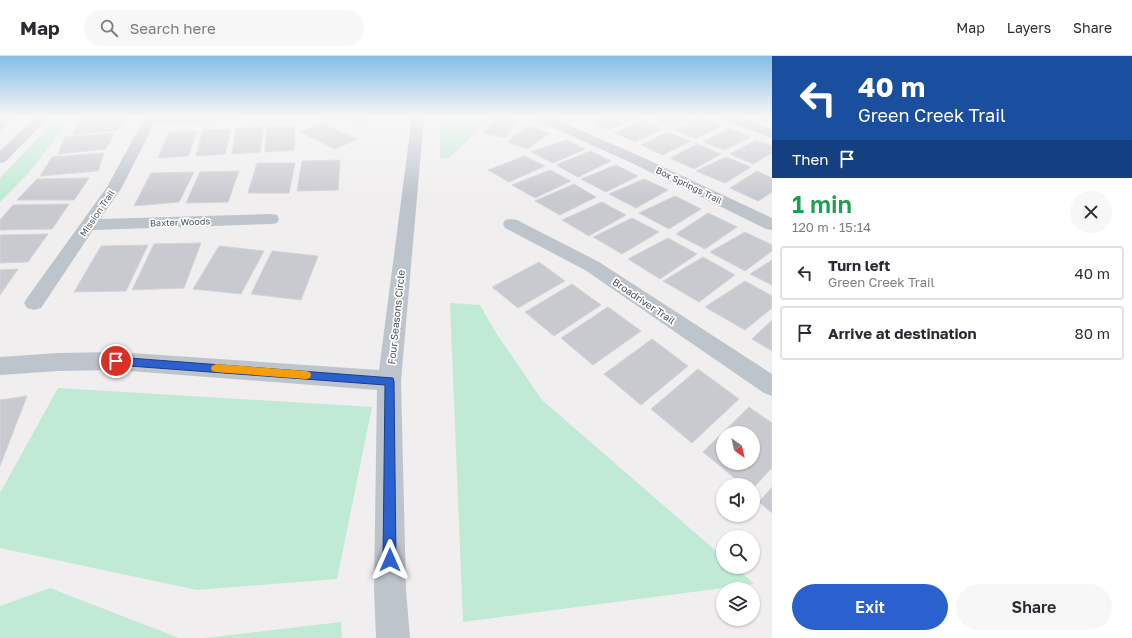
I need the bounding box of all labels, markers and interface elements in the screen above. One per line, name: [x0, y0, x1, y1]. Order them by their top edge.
search box: [84, 10, 364, 46]
text: Map: [20, 16, 60, 39]
icon: search: [98, 17, 120, 39]
text: Search here: [130, 19, 216, 37]
text: Map: [956, 19, 985, 36]
text: Layers: [1007, 19, 1051, 36]
text: Share: [1073, 19, 1112, 36]
text: 40 m: [858, 70, 925, 103]
icon: left: [792, 72, 844, 124]
text: Green Creek Trail: [858, 104, 1006, 126]
icon: arrive: [836, 148, 858, 170]
text: Then: [792, 150, 828, 168]
street label: Box Springs Trail: [654, 164, 724, 206]
street label: Mission Trail: [77, 188, 117, 238]
text: 1 min: [792, 189, 852, 218]
button: close: [1070, 191, 1112, 233]
street label: Baxter Woods: [150, 215, 211, 229]
text: 120 m · 15:14: [792, 219, 871, 235]
text: Turn left: [828, 256, 890, 274]
icon: left: [794, 262, 816, 284]
text: 40 m: [1075, 264, 1110, 282]
street label: Four Seasons Circle: [385, 269, 407, 365]
text: Green Creek Trail: [828, 274, 935, 290]
street label: Broadriver Trail: [610, 276, 678, 326]
icon: arrive: [794, 322, 816, 344]
text: Arrive at destination: [828, 324, 977, 342]
text: 80 m: [1075, 324, 1110, 342]
pin: [99, 344, 133, 378]
icon: arrive: [105, 350, 127, 372]
north arrow: [716, 426, 760, 470]
map controls: [716, 426, 760, 626]
button: sound: [716, 478, 760, 522]
button: search: [716, 530, 760, 574]
position arrow: [369, 539, 411, 581]
button: layers: [716, 582, 760, 626]
button: Exit: [792, 584, 948, 630]
button: Share: [956, 584, 1112, 630]

